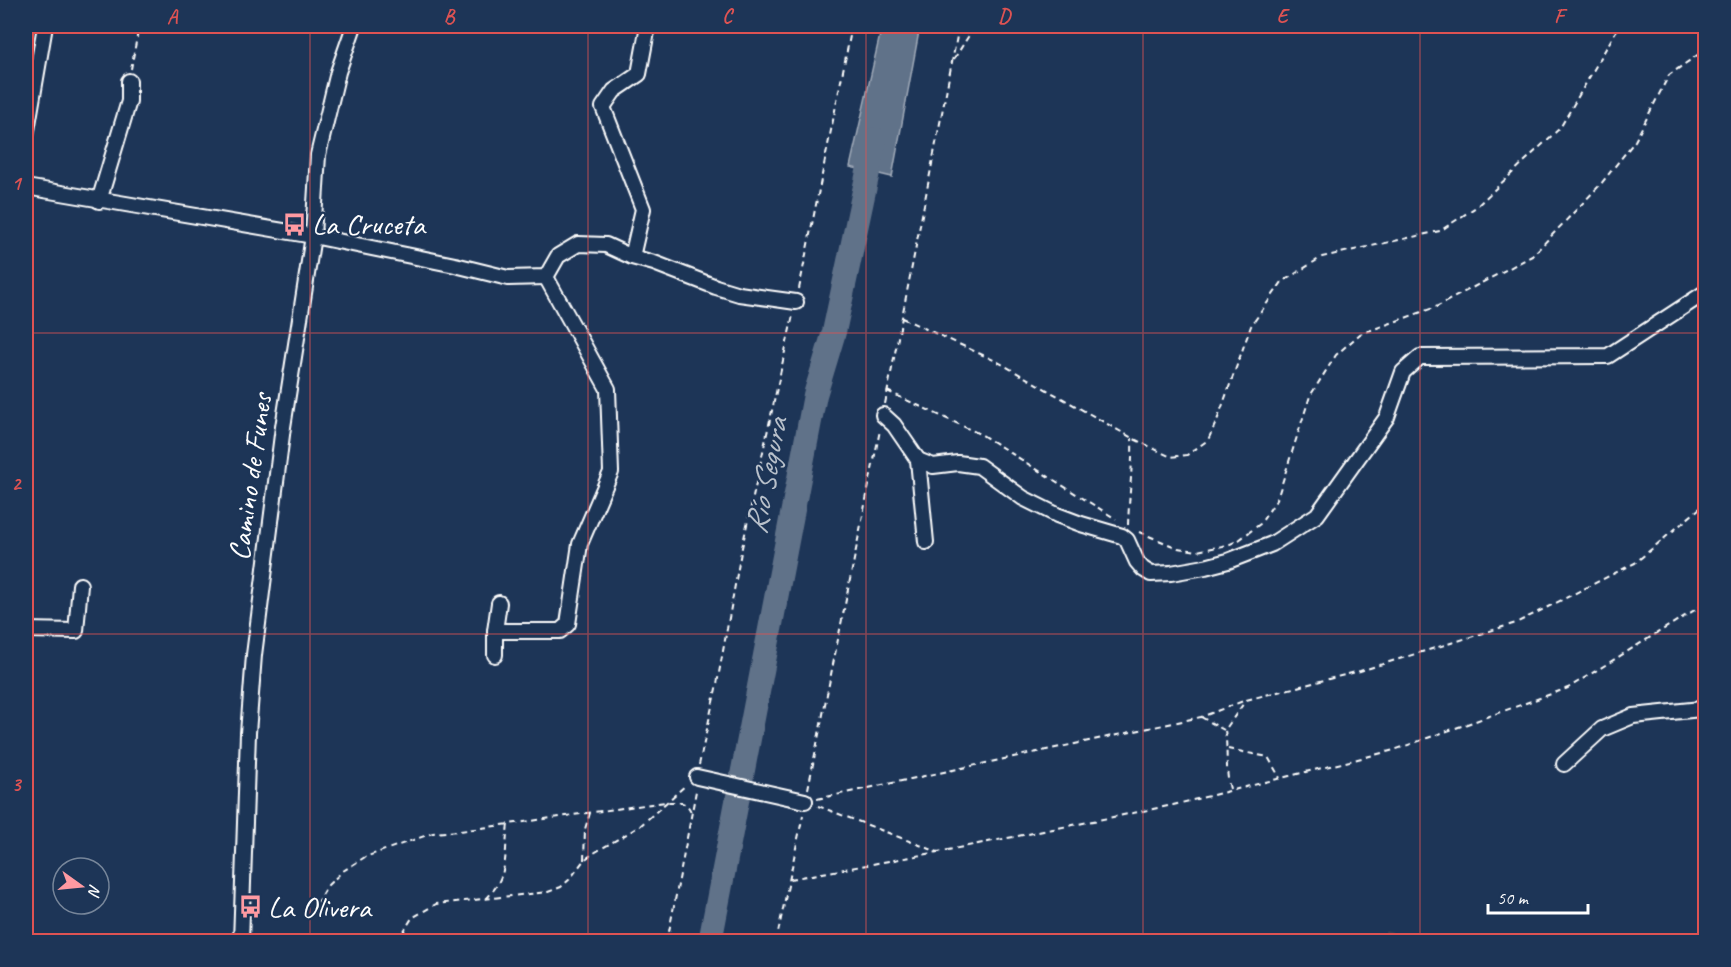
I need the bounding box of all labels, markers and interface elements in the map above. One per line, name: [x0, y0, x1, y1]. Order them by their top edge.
text: A: [167, 4, 179, 29]
text: B: [444, 4, 456, 29]
text: C: [722, 4, 734, 29]
text: D: [998, 4, 1012, 29]
text: E: [1277, 4, 1291, 29]
text: F: [1554, 4, 1568, 29]
text: 1: [12, 171, 23, 196]
place label: La Cruceta: [312, 205, 427, 243]
bus stop icon: La Cruceta: [281, 211, 307, 237]
street label: Camino de Funes: [219, 388, 281, 563]
water label: Río Segura: [735, 412, 798, 537]
text: 2: [12, 471, 23, 496]
text: 3: [12, 772, 23, 797]
north arrow: [51, 856, 111, 916]
scale bar: [1488, 877, 1588, 915]
text: N: [83, 882, 105, 900]
text: 50 m: [1497, 887, 1530, 909]
place label: La Olivera: [268, 888, 373, 926]
bus stop icon: La Olivera: [237, 894, 263, 920]

